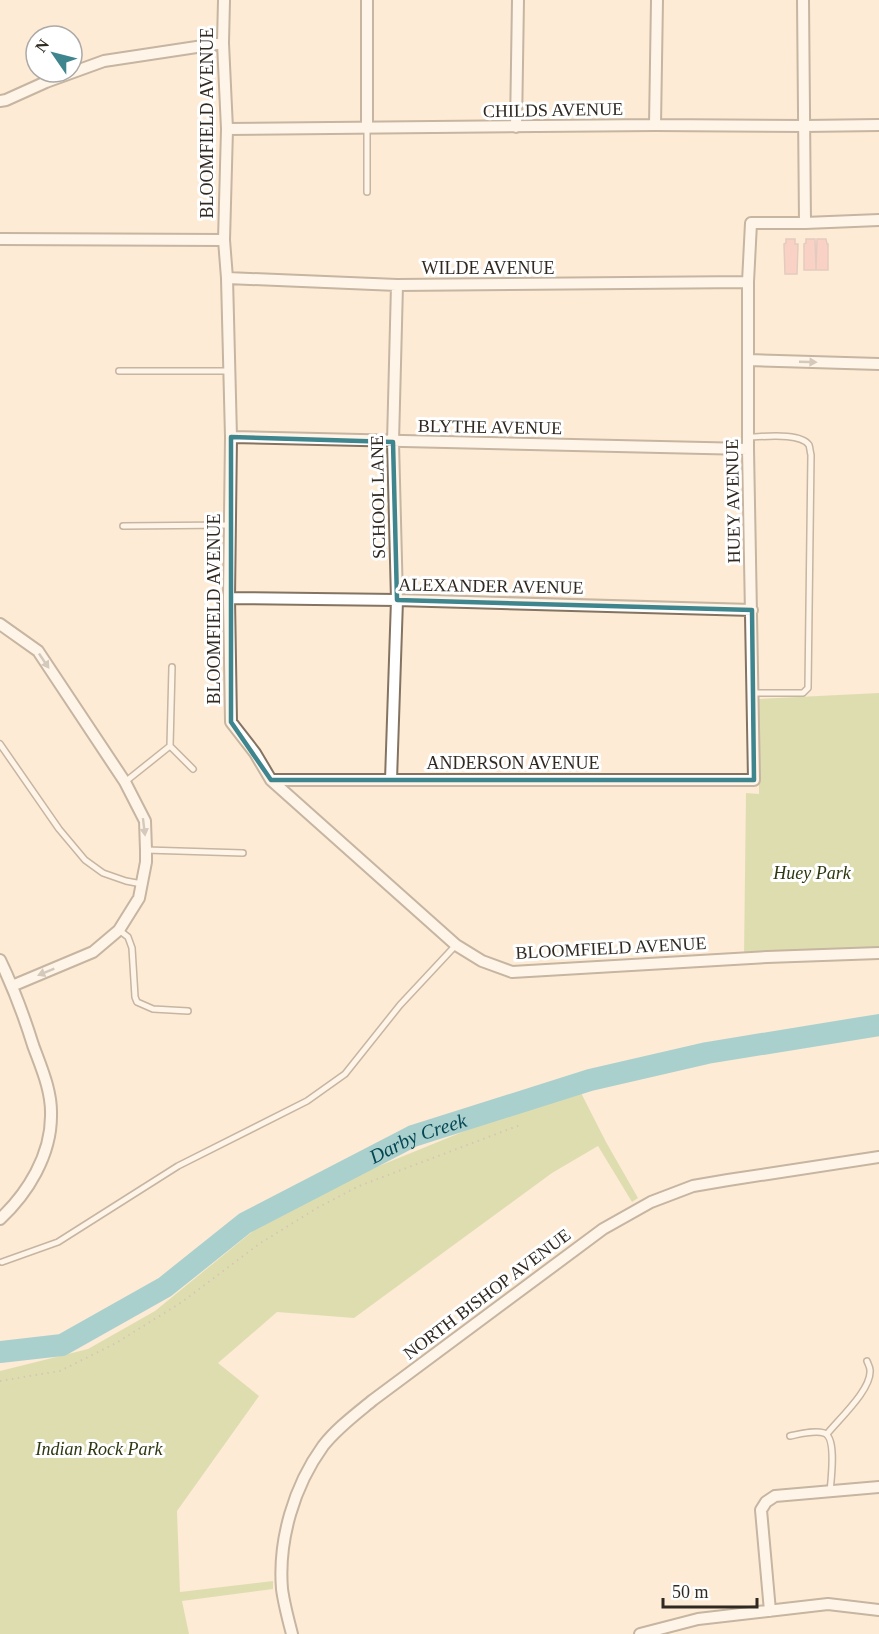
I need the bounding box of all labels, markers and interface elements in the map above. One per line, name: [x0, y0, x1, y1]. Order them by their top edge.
north arrow: [24, 24, 84, 84]
street label: BLOOMFIELD AVENUE: [197, 27, 217, 219]
text: N: [32, 36, 53, 55]
street label: CHILDS AVENUE: [483, 99, 623, 121]
street label: WILDE AVENUE: [421, 258, 555, 278]
one-way arrow: [798, 357, 817, 367]
street label: BLYTHE AVENUE: [418, 416, 562, 438]
street label: SCHOOL LANE: [367, 435, 389, 559]
street label: HUEY AVENUE: [722, 439, 744, 563]
street label: BLOOMFIELD AVENUE: [204, 513, 224, 705]
street label: ALEXANDER AVENUE: [398, 574, 584, 598]
one-way arrow: [39, 652, 50, 669]
street label: ANDERSON AVENUE: [426, 753, 600, 773]
one-way arrow: [139, 818, 149, 837]
park label: Huey Park: [772, 863, 852, 883]
street label: BLOOMFIELD AVENUE: [515, 933, 707, 963]
one-way arrow: [37, 968, 55, 977]
water label: Darby Creek: [365, 1108, 470, 1168]
street label: NORTH BISHOP AVENUE: [400, 1225, 574, 1363]
park label: Indian Rock Park: [35, 1439, 163, 1459]
scale bar: [663, 1571, 758, 1609]
text: 50 m: [672, 1582, 709, 1602]

